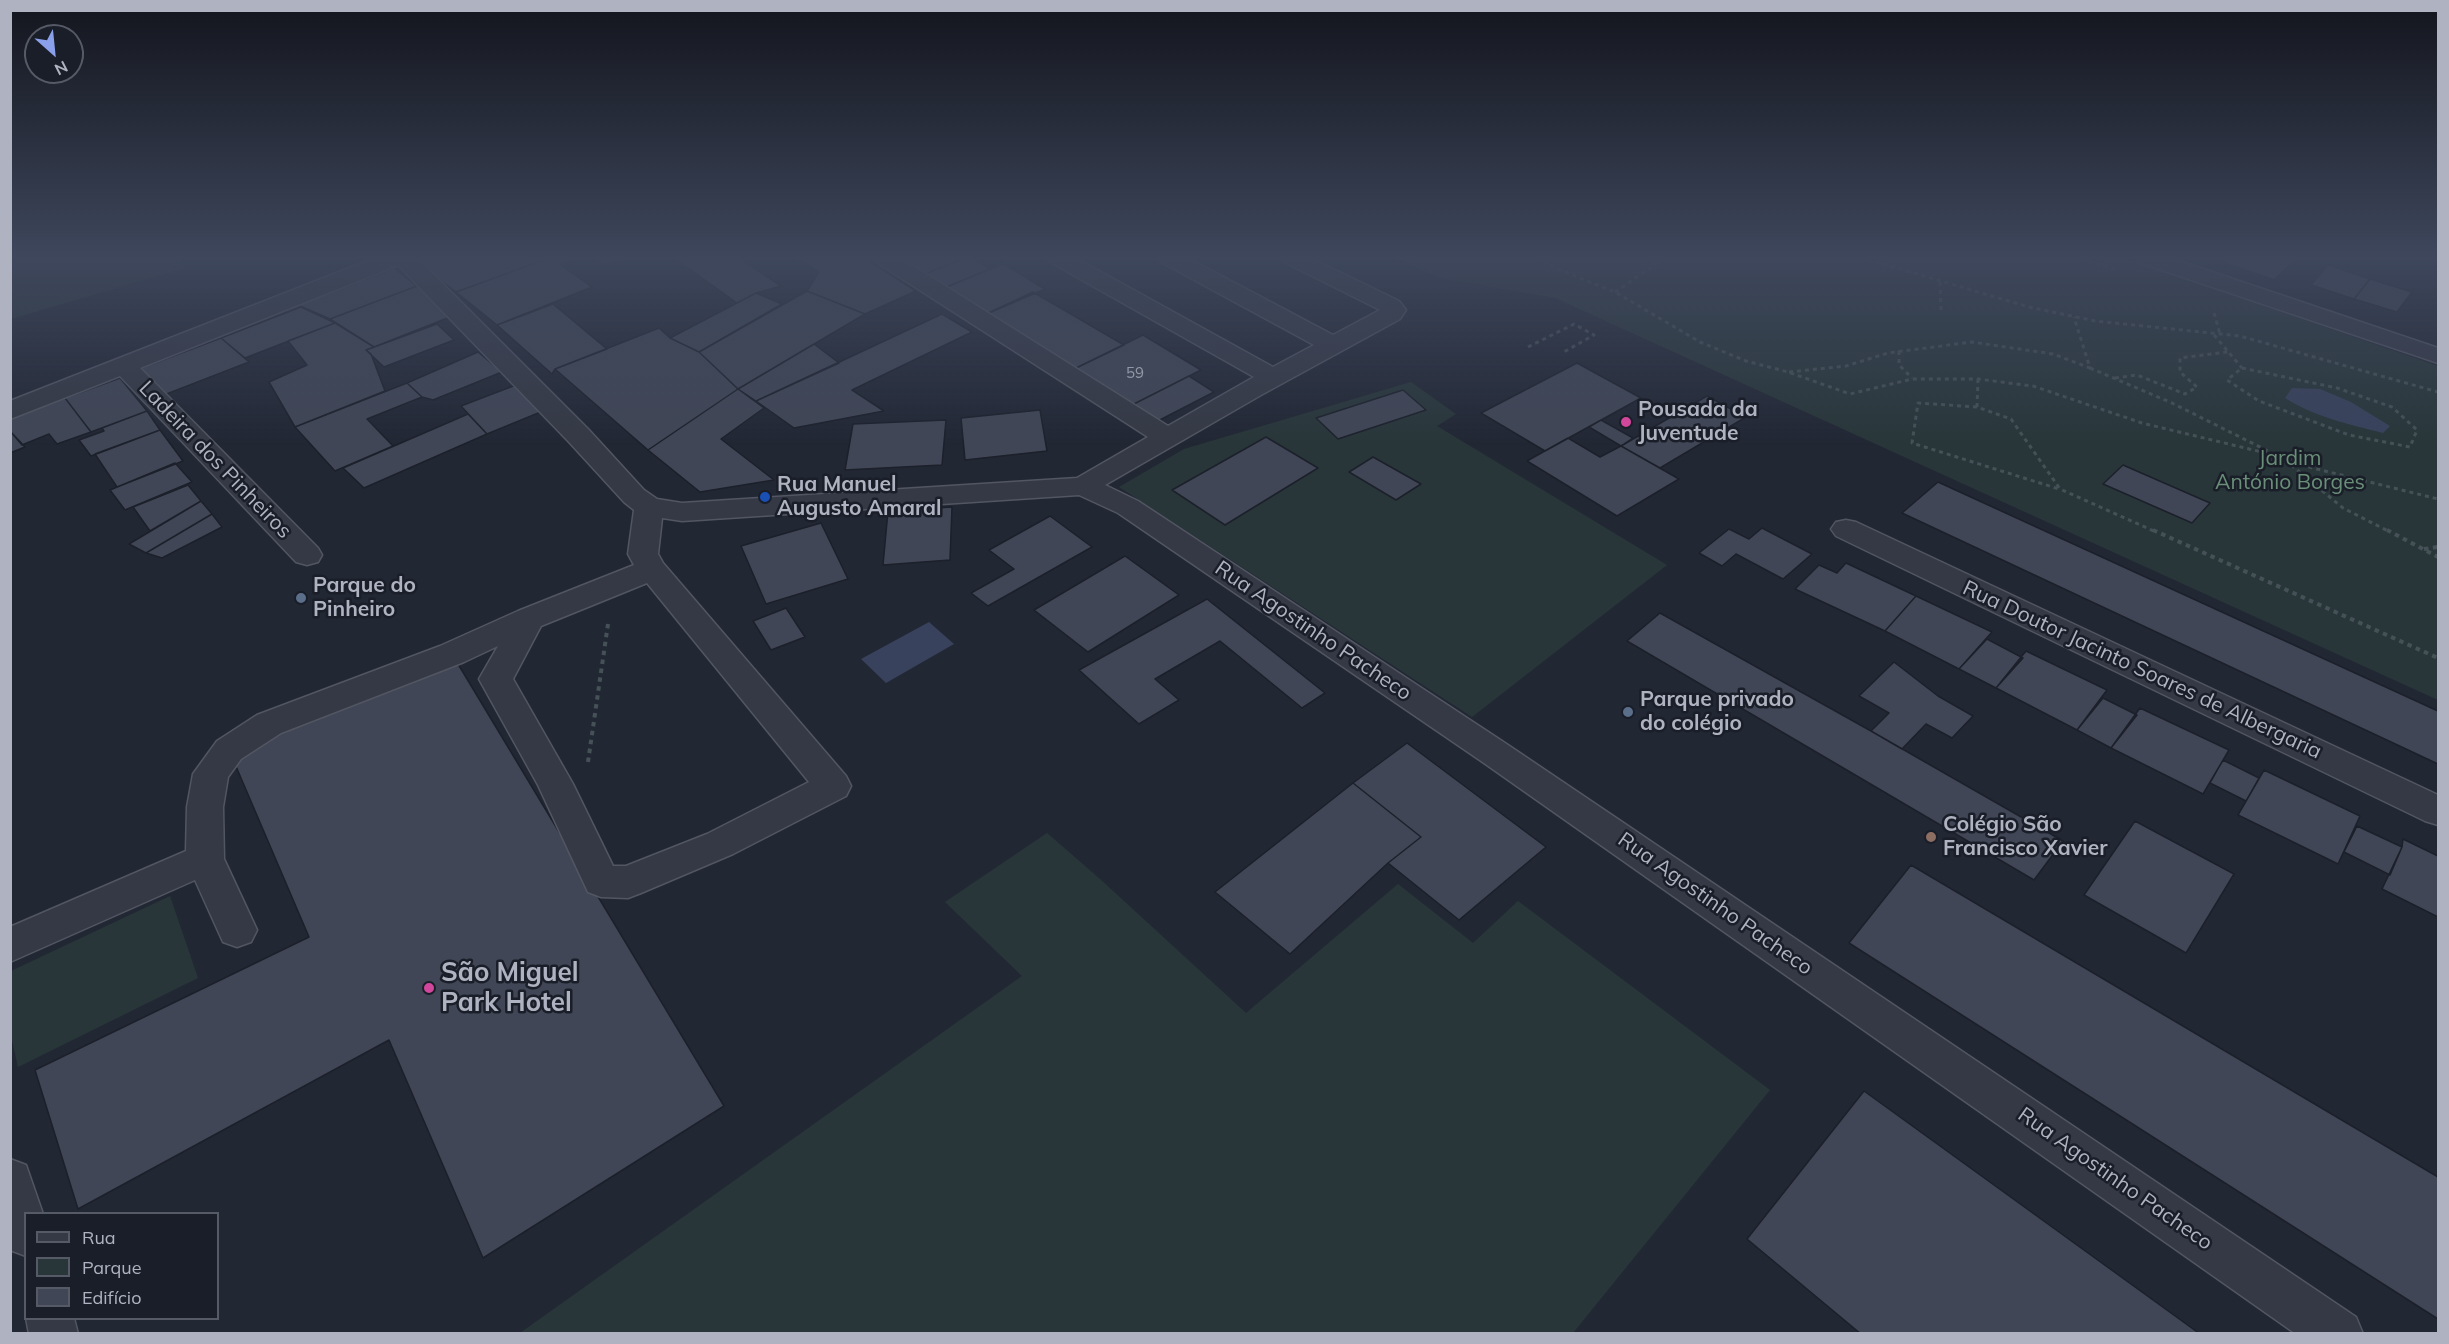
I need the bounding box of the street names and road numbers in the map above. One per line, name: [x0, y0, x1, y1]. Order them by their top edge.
street label: Ladeira dos Pinheiros: [133, 376, 297, 544]
street label: Rua Agostinho Pacheco: [1210, 556, 1416, 706]
street label: Rua Doutor Jacinto Soares de Albergaria: [1958, 575, 2326, 765]
street label: Rua Agostinho Pacheco: [1613, 827, 1817, 981]
street label: Rua Agostinho Pacheco: [2013, 1102, 2217, 1256]

